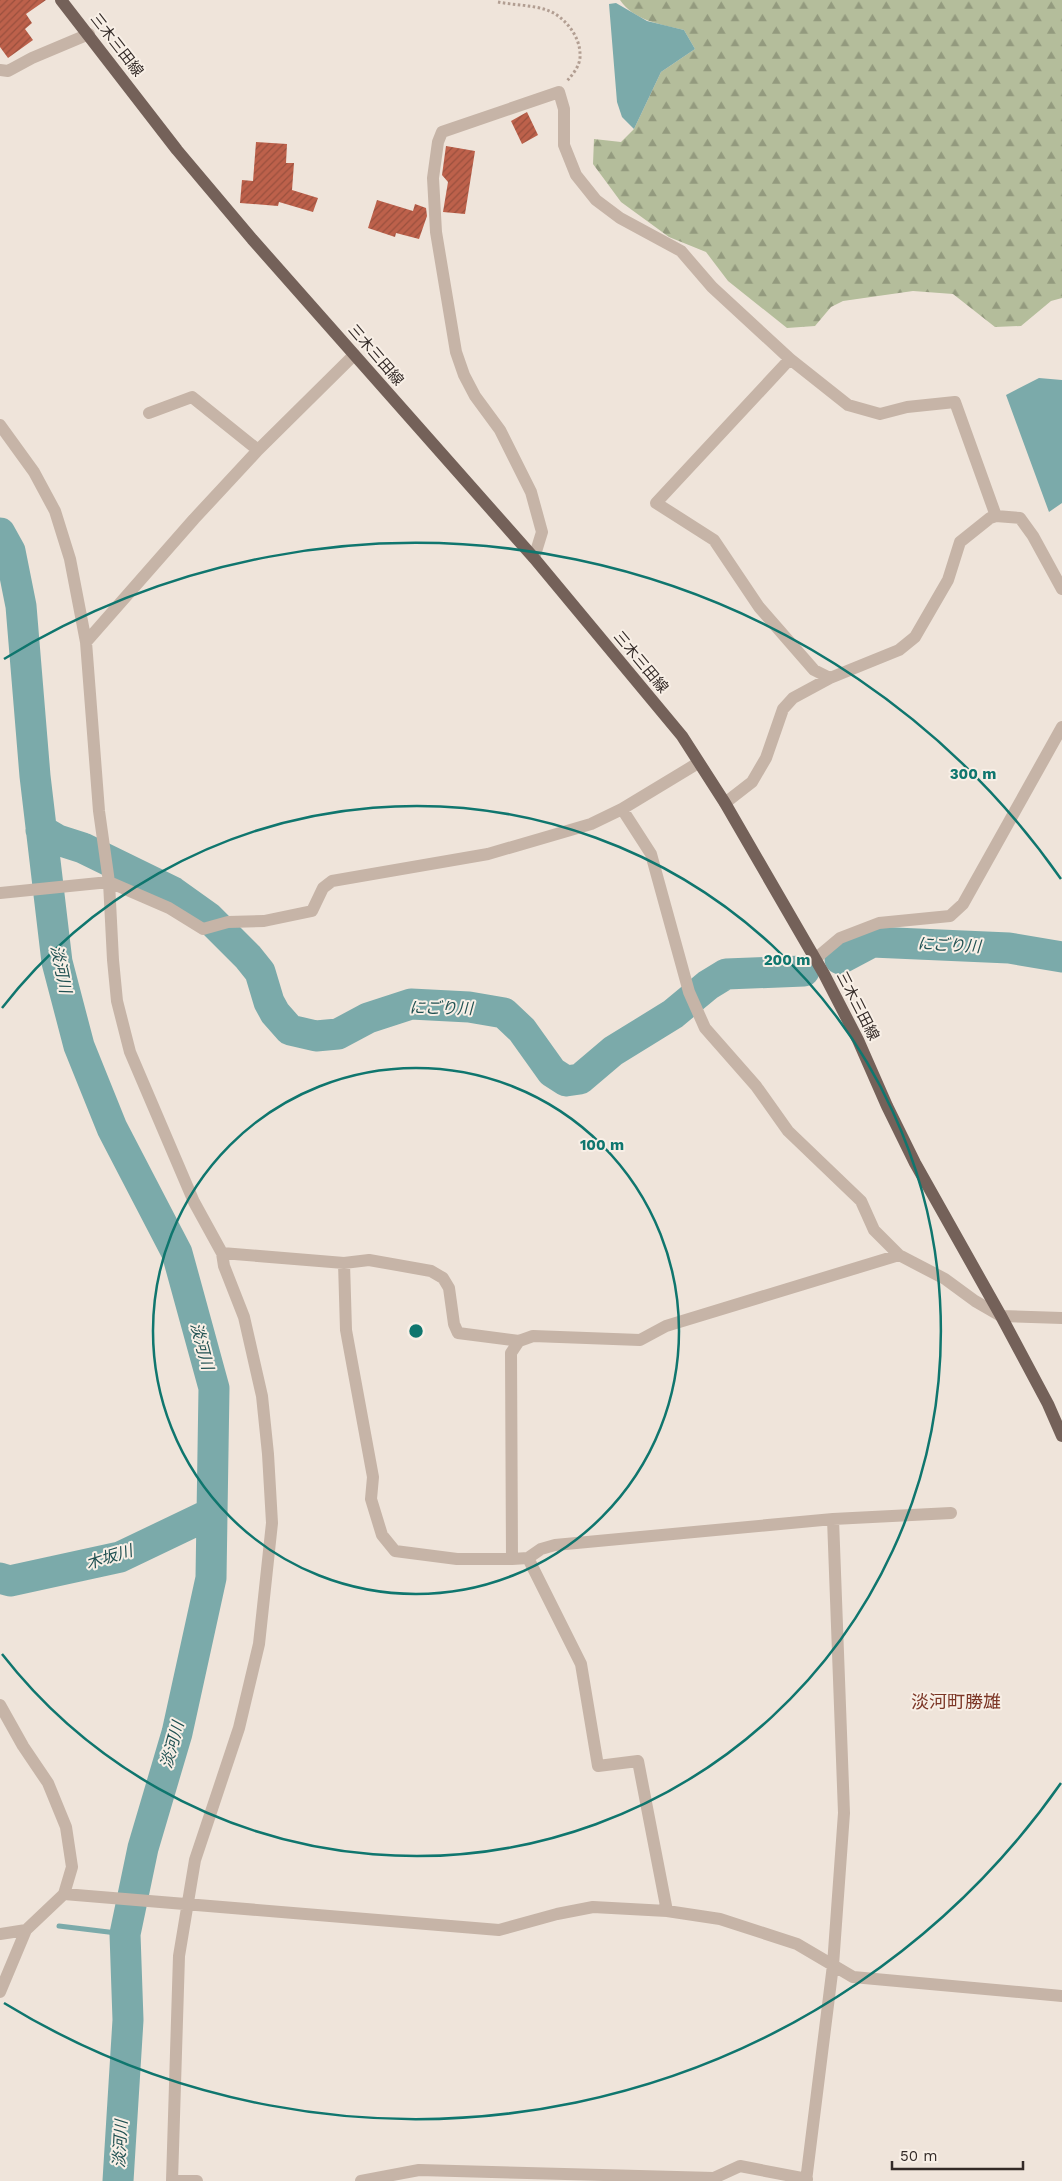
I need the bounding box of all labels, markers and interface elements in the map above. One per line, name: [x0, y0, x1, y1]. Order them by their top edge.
street label: 三木三田線: [87, 10, 147, 80]
street label: 三木三田線: [345, 321, 407, 389]
street label: 三木三田線: [610, 627, 672, 697]
text: 300 m: [950, 765, 996, 783]
water label: にごり川: [917, 934, 983, 956]
water label: 淡河川: [47, 944, 76, 996]
text: 200 m: [764, 951, 810, 969]
street label: 三木三田線: [833, 968, 883, 1044]
water label: にごり川: [409, 998, 475, 1018]
text: 100 m: [580, 1136, 624, 1154]
water label: 淡河川: [187, 1320, 218, 1374]
centre of rings: [407, 1322, 425, 1340]
water label: 木坂川: [83, 1540, 137, 1573]
district label: 淡河町勝雄: [911, 1691, 1001, 1712]
water label: 淡河川: [157, 1717, 188, 1771]
water label: 淡河川: [109, 2118, 131, 2168]
scale bar: [892, 2138, 1023, 2170]
text: 50 m: [900, 2147, 937, 2165]

